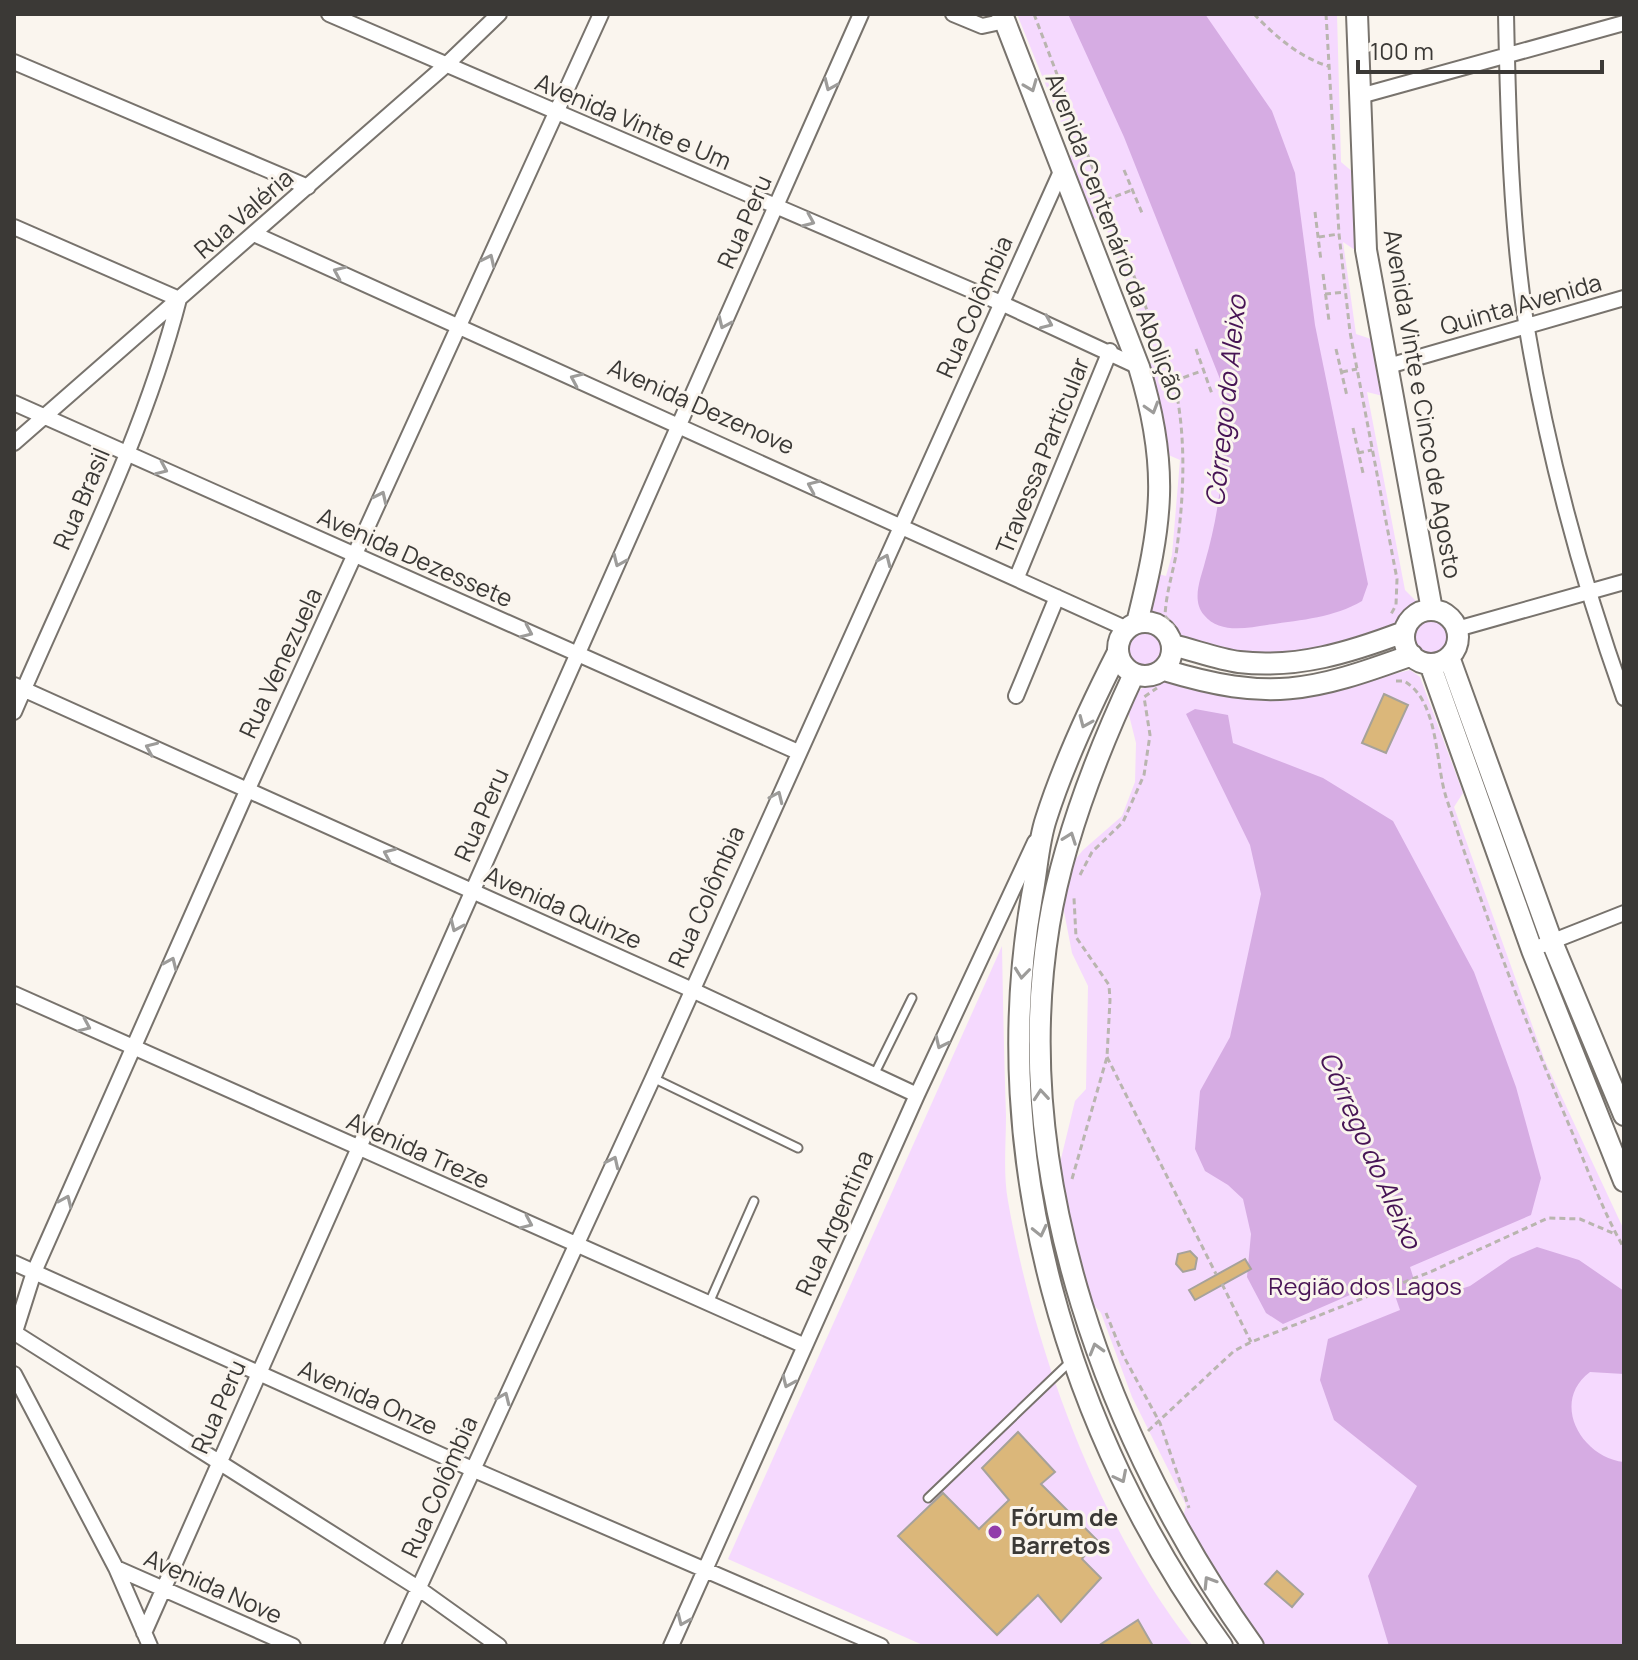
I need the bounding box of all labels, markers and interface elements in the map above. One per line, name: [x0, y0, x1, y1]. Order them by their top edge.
scale bar: [1358, 24, 1602, 74]
text: 100 m: [1370, 34, 1434, 67]
street label: Avenida Vinte e Um: [531, 64, 737, 177]
street label: Avenida Centenário da Abolição: [1039, 68, 1194, 405]
one-way arrow: [823, 77, 839, 92]
one-way arrow: [1021, 78, 1038, 92]
street label: Rua Valéria: [186, 161, 300, 265]
street label: Rua Peru: [708, 170, 779, 273]
one-way arrow: [801, 211, 815, 227]
street label: Avenida Vinte e Cinco de Agosto: [1377, 227, 1470, 581]
street label: Rua Colômbia: [928, 230, 1020, 383]
one-way arrow: [480, 254, 496, 268]
street label: Quinta Avenida: [1436, 265, 1605, 342]
one-way arrow: [333, 266, 347, 282]
water label: Córrego do Aleixo: [1196, 292, 1254, 508]
one-way arrow: [1039, 314, 1054, 330]
one-way arrow: [718, 315, 734, 329]
street label: Avenida Dezenove: [603, 350, 800, 462]
street label: Travessa Particular: [987, 352, 1096, 559]
one-way arrow: [569, 373, 584, 389]
one-way arrow: [1143, 401, 1159, 415]
street label: Rua Brasil: [44, 442, 117, 554]
one-way arrow: [154, 460, 168, 476]
one-way arrow: [806, 480, 821, 496]
one-way arrow: [372, 490, 388, 505]
street label: Avenida Dezessete: [313, 499, 518, 614]
one-way arrow: [612, 552, 628, 567]
one-way arrow: [875, 554, 891, 568]
street label: Rua Venezuela: [230, 582, 329, 743]
one-way arrow: [519, 622, 534, 638]
one-way arrow: [1079, 714, 1095, 728]
one-way arrow: [145, 742, 160, 758]
street label: Rua Peru: [445, 763, 516, 866]
one-way arrow: [767, 791, 783, 805]
street label: Rua Colômbia: [660, 820, 752, 973]
one-way arrow: [1060, 832, 1077, 846]
one-way arrow: [382, 848, 397, 864]
street label: Avenida Quinze: [480, 857, 648, 956]
one-way arrow: [450, 918, 466, 932]
one-way arrow: [161, 957, 177, 971]
one-way arrow: [1014, 967, 1031, 980]
one-way arrow: [77, 1016, 91, 1032]
one-way arrow: [935, 1035, 951, 1049]
water label: Córrego do Aleixo: [1311, 1045, 1431, 1255]
one-way arrow: [1033, 1088, 1050, 1101]
street label: Avenida Treze: [342, 1103, 495, 1196]
street label: Rua Argentina: [787, 1144, 880, 1300]
one-way arrow: [603, 1155, 619, 1170]
one-way arrow: [56, 1195, 72, 1209]
one-way arrow: [519, 1213, 533, 1229]
one-way arrow: [1031, 1223, 1048, 1237]
park label: Região dos Lagos: [1268, 1269, 1462, 1302]
one-way arrow: [1089, 1342, 1105, 1356]
street label: Avenida Onze: [294, 1351, 443, 1442]
street label: Rua Peru: [182, 1355, 253, 1458]
one-way arrow: [782, 1374, 798, 1389]
one-way arrow: [494, 1392, 510, 1406]
street label: Rua Colômbia: [393, 1410, 485, 1563]
one-way arrow: [1111, 1469, 1126, 1484]
place label: Fórum de Barretos: [1011, 1500, 1118, 1561]
marker: Fórum de Barretos: [986, 1523, 1004, 1541]
street label: Avenida Nove: [139, 1541, 288, 1631]
one-way arrow: [1203, 1576, 1218, 1591]
one-way arrow: [676, 1612, 692, 1626]

